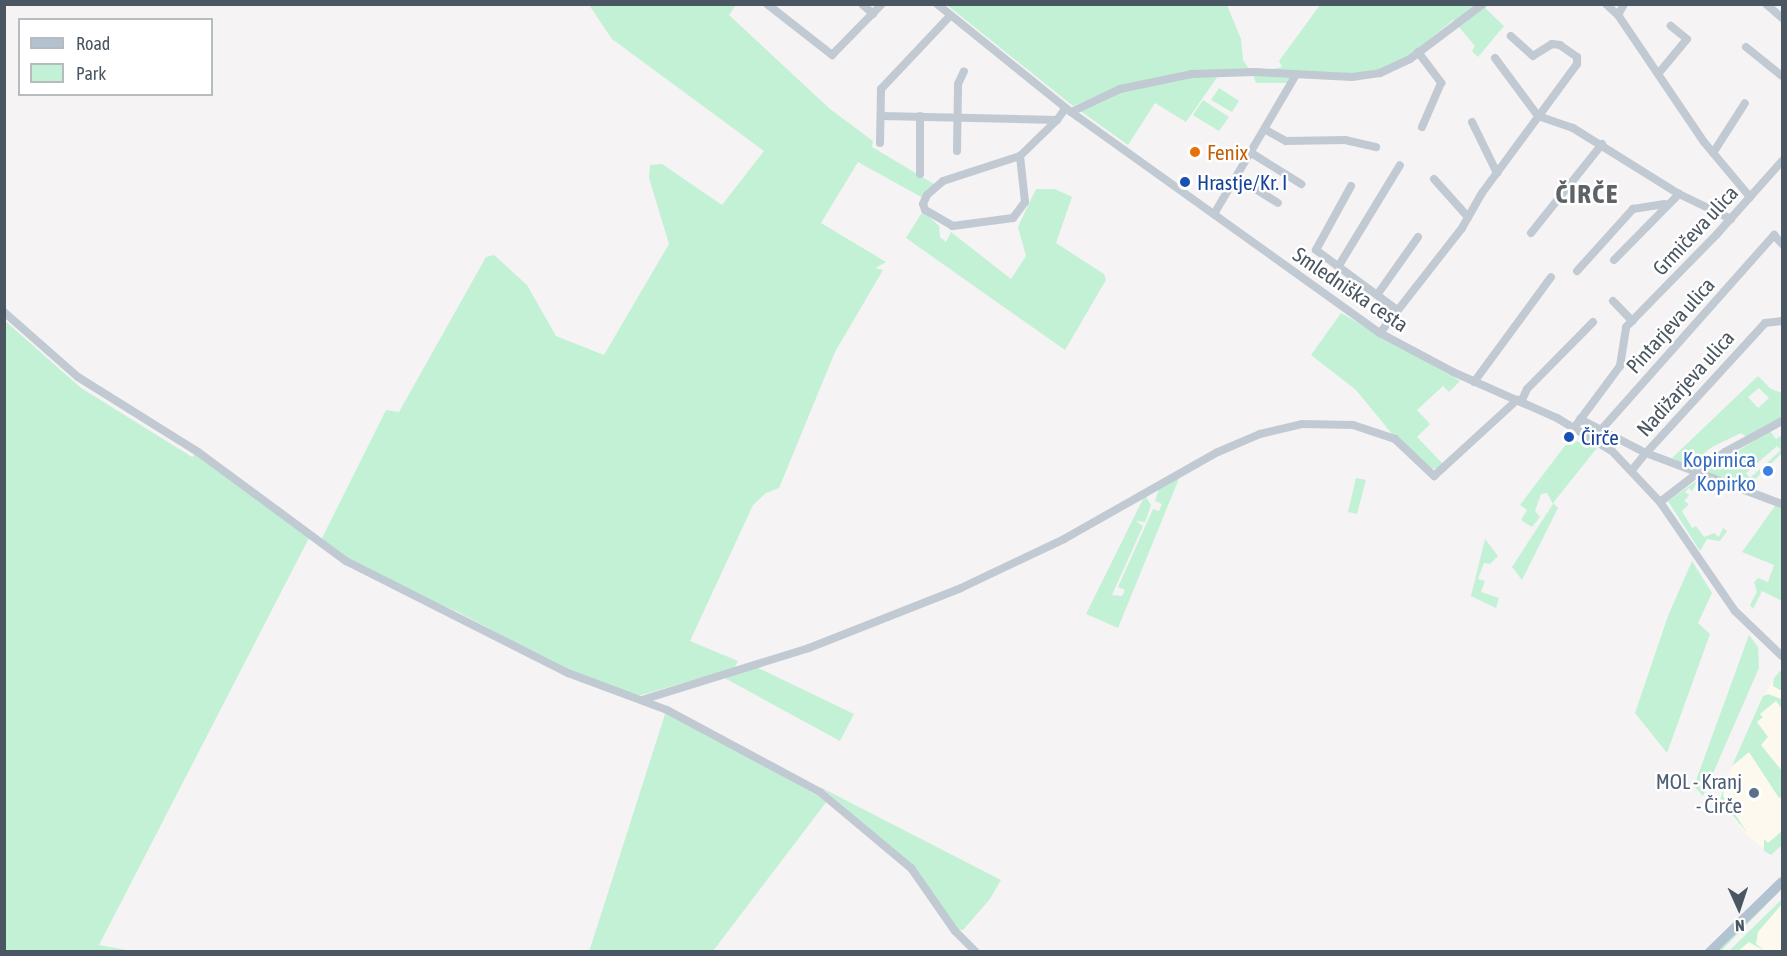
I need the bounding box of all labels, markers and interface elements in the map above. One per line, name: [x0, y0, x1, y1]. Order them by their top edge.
legend: [18, 18, 213, 96]
text: Road: [76, 33, 110, 54]
text: Park: [76, 63, 106, 84]
place label: Fenix: [1207, 139, 1248, 165]
marker: Fenix: [1188, 145, 1202, 159]
place label: Hrastje/Kr. I: [1197, 169, 1287, 195]
marker: Hrastje/Kr. I: [1178, 175, 1192, 189]
district label: ČIRČE: [1555, 178, 1619, 210]
street label: Grmičeva ulica: [1647, 180, 1743, 280]
street label: Smledniška cesta: [1289, 241, 1413, 337]
street label: Pintarjeva ulica: [1620, 272, 1720, 378]
street label: Nadižarjeva ulica: [1631, 325, 1739, 441]
place label: Čirče: [1581, 424, 1619, 450]
marker: Čirče: [1562, 430, 1576, 444]
place label: Kopirnica Kopirko: [1683, 446, 1756, 496]
marker: Kopirnica Kopirko: [1761, 464, 1775, 478]
place label: MOL - Kranj - Čirče: [1656, 768, 1742, 818]
marker: MOL - Kranj - Čirče: [1747, 786, 1761, 800]
north arrow: [1709, 878, 1769, 938]
text: N: [1735, 917, 1745, 935]

